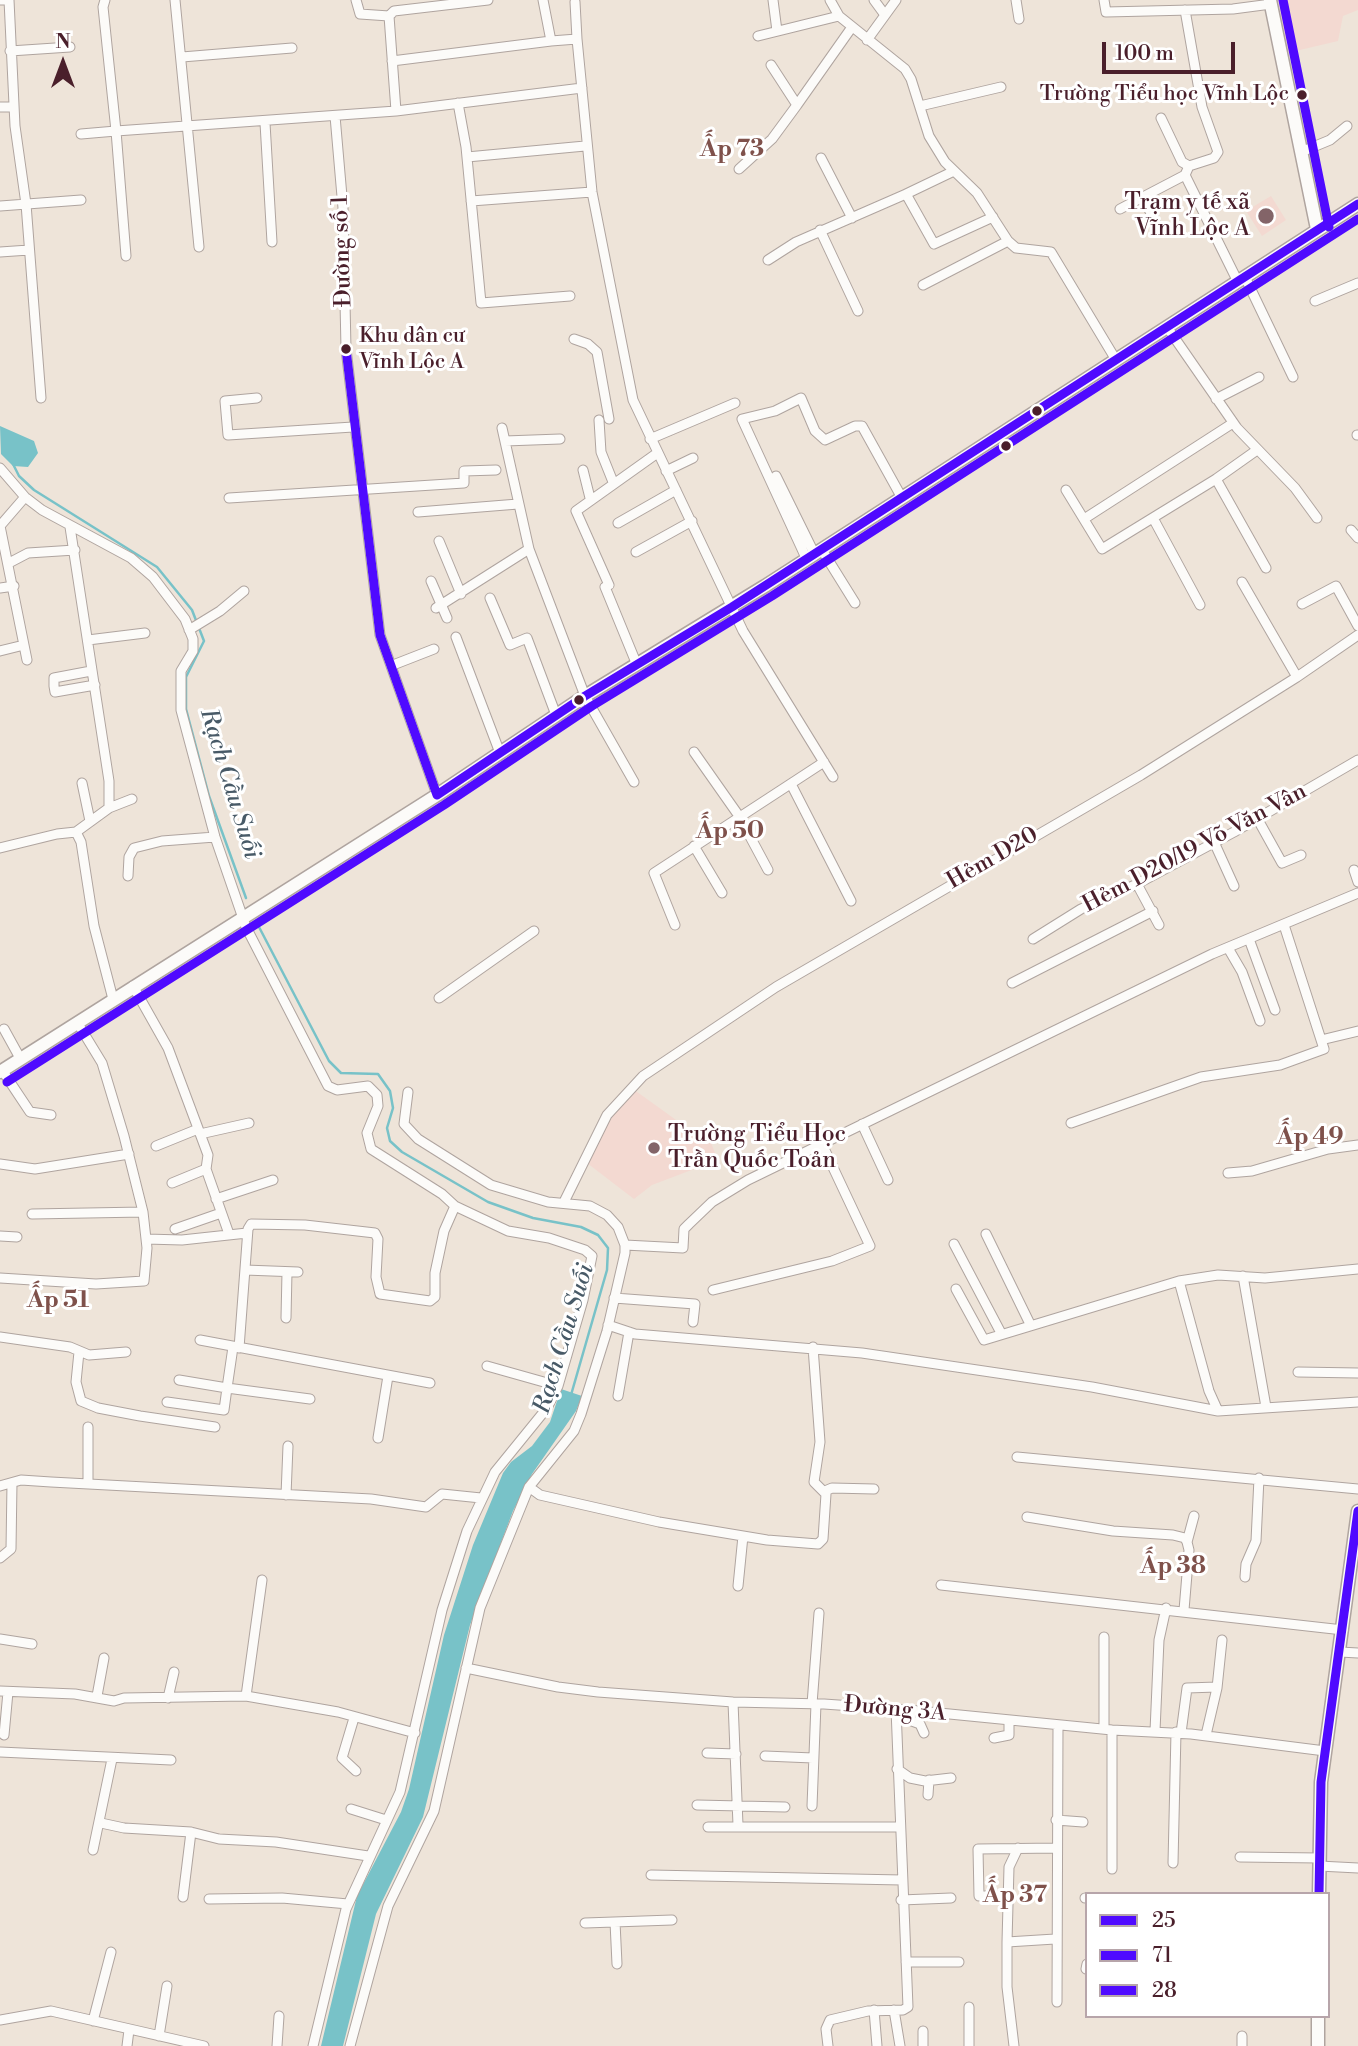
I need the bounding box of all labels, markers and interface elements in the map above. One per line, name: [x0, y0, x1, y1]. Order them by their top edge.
north arrow: [28, 28, 98, 98]
scale bar: [1106, 28, 1239, 72]
text: N: [55, 30, 71, 54]
text: 100 m: [1115, 41, 1174, 67]
place label: Trường Tiểu học Vĩnh Lộc: [1040, 82, 1289, 108]
marker: Trường Tiểu học Vĩnh Lộc: [1295, 88, 1309, 102]
district label: Ấp 73: [700, 136, 764, 164]
place label: Trạm y tế xã Vĩnh Lộc A: [1124, 189, 1250, 243]
street label: Đường số 1: [327, 195, 359, 307]
marker: Trạm y tế xã Vĩnh Lộc A: [1256, 206, 1276, 226]
place label: Khu dân cư Vĩnh Lộc A: [359, 324, 465, 374]
marker: Khu dân cư Vĩnh Lộc A: [339, 342, 353, 356]
unlabelled marker: [1030, 404, 1044, 418]
unlabelled marker: [999, 439, 1013, 453]
unlabelled marker: [572, 693, 586, 707]
water label: Rạch Cầu Suối: [192, 705, 266, 863]
street label: Hẻm D20/19 Võ Văn Vân: [1078, 778, 1312, 920]
district label: Ấp 50: [696, 818, 764, 846]
street label: Hẻm D20: [942, 822, 1044, 896]
place label: Trường Tiểu Học Trần Quốc Toản: [668, 1121, 846, 1175]
district label: Ấp 49: [1276, 1124, 1344, 1152]
marker: Trường Tiểu Học Trần Quốc Toản: [646, 1140, 662, 1156]
water label: Rạch Cầu Suối: [528, 1260, 602, 1418]
district label: Ấp 51: [27, 1287, 89, 1315]
district label: Ấp 38: [1140, 1553, 1206, 1581]
street label: Đường 3A: [843, 1692, 947, 1728]
district label: Ấp 37: [983, 1882, 1047, 1910]
legend: [1085, 1892, 1330, 2018]
text: 25: [1152, 1908, 1176, 1934]
text: 71: [1152, 1943, 1172, 1969]
text: 28: [1152, 1978, 1177, 2004]

